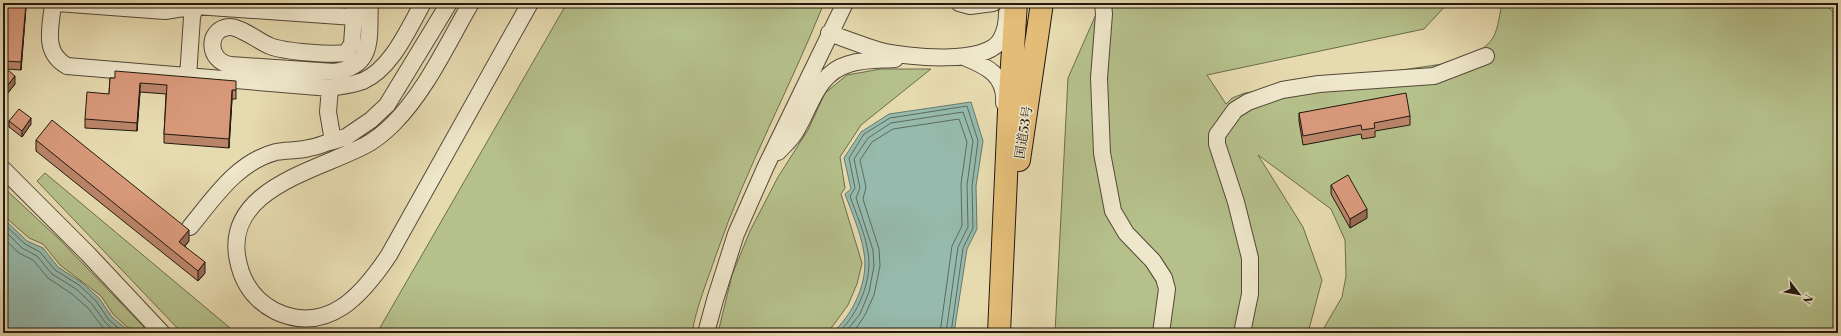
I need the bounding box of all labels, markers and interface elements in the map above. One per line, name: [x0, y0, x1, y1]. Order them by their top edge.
street label: 国道53号: [1012, 105, 1036, 160]
north arrow: [1779, 274, 1819, 314]
text: N: [1798, 291, 1815, 306]

